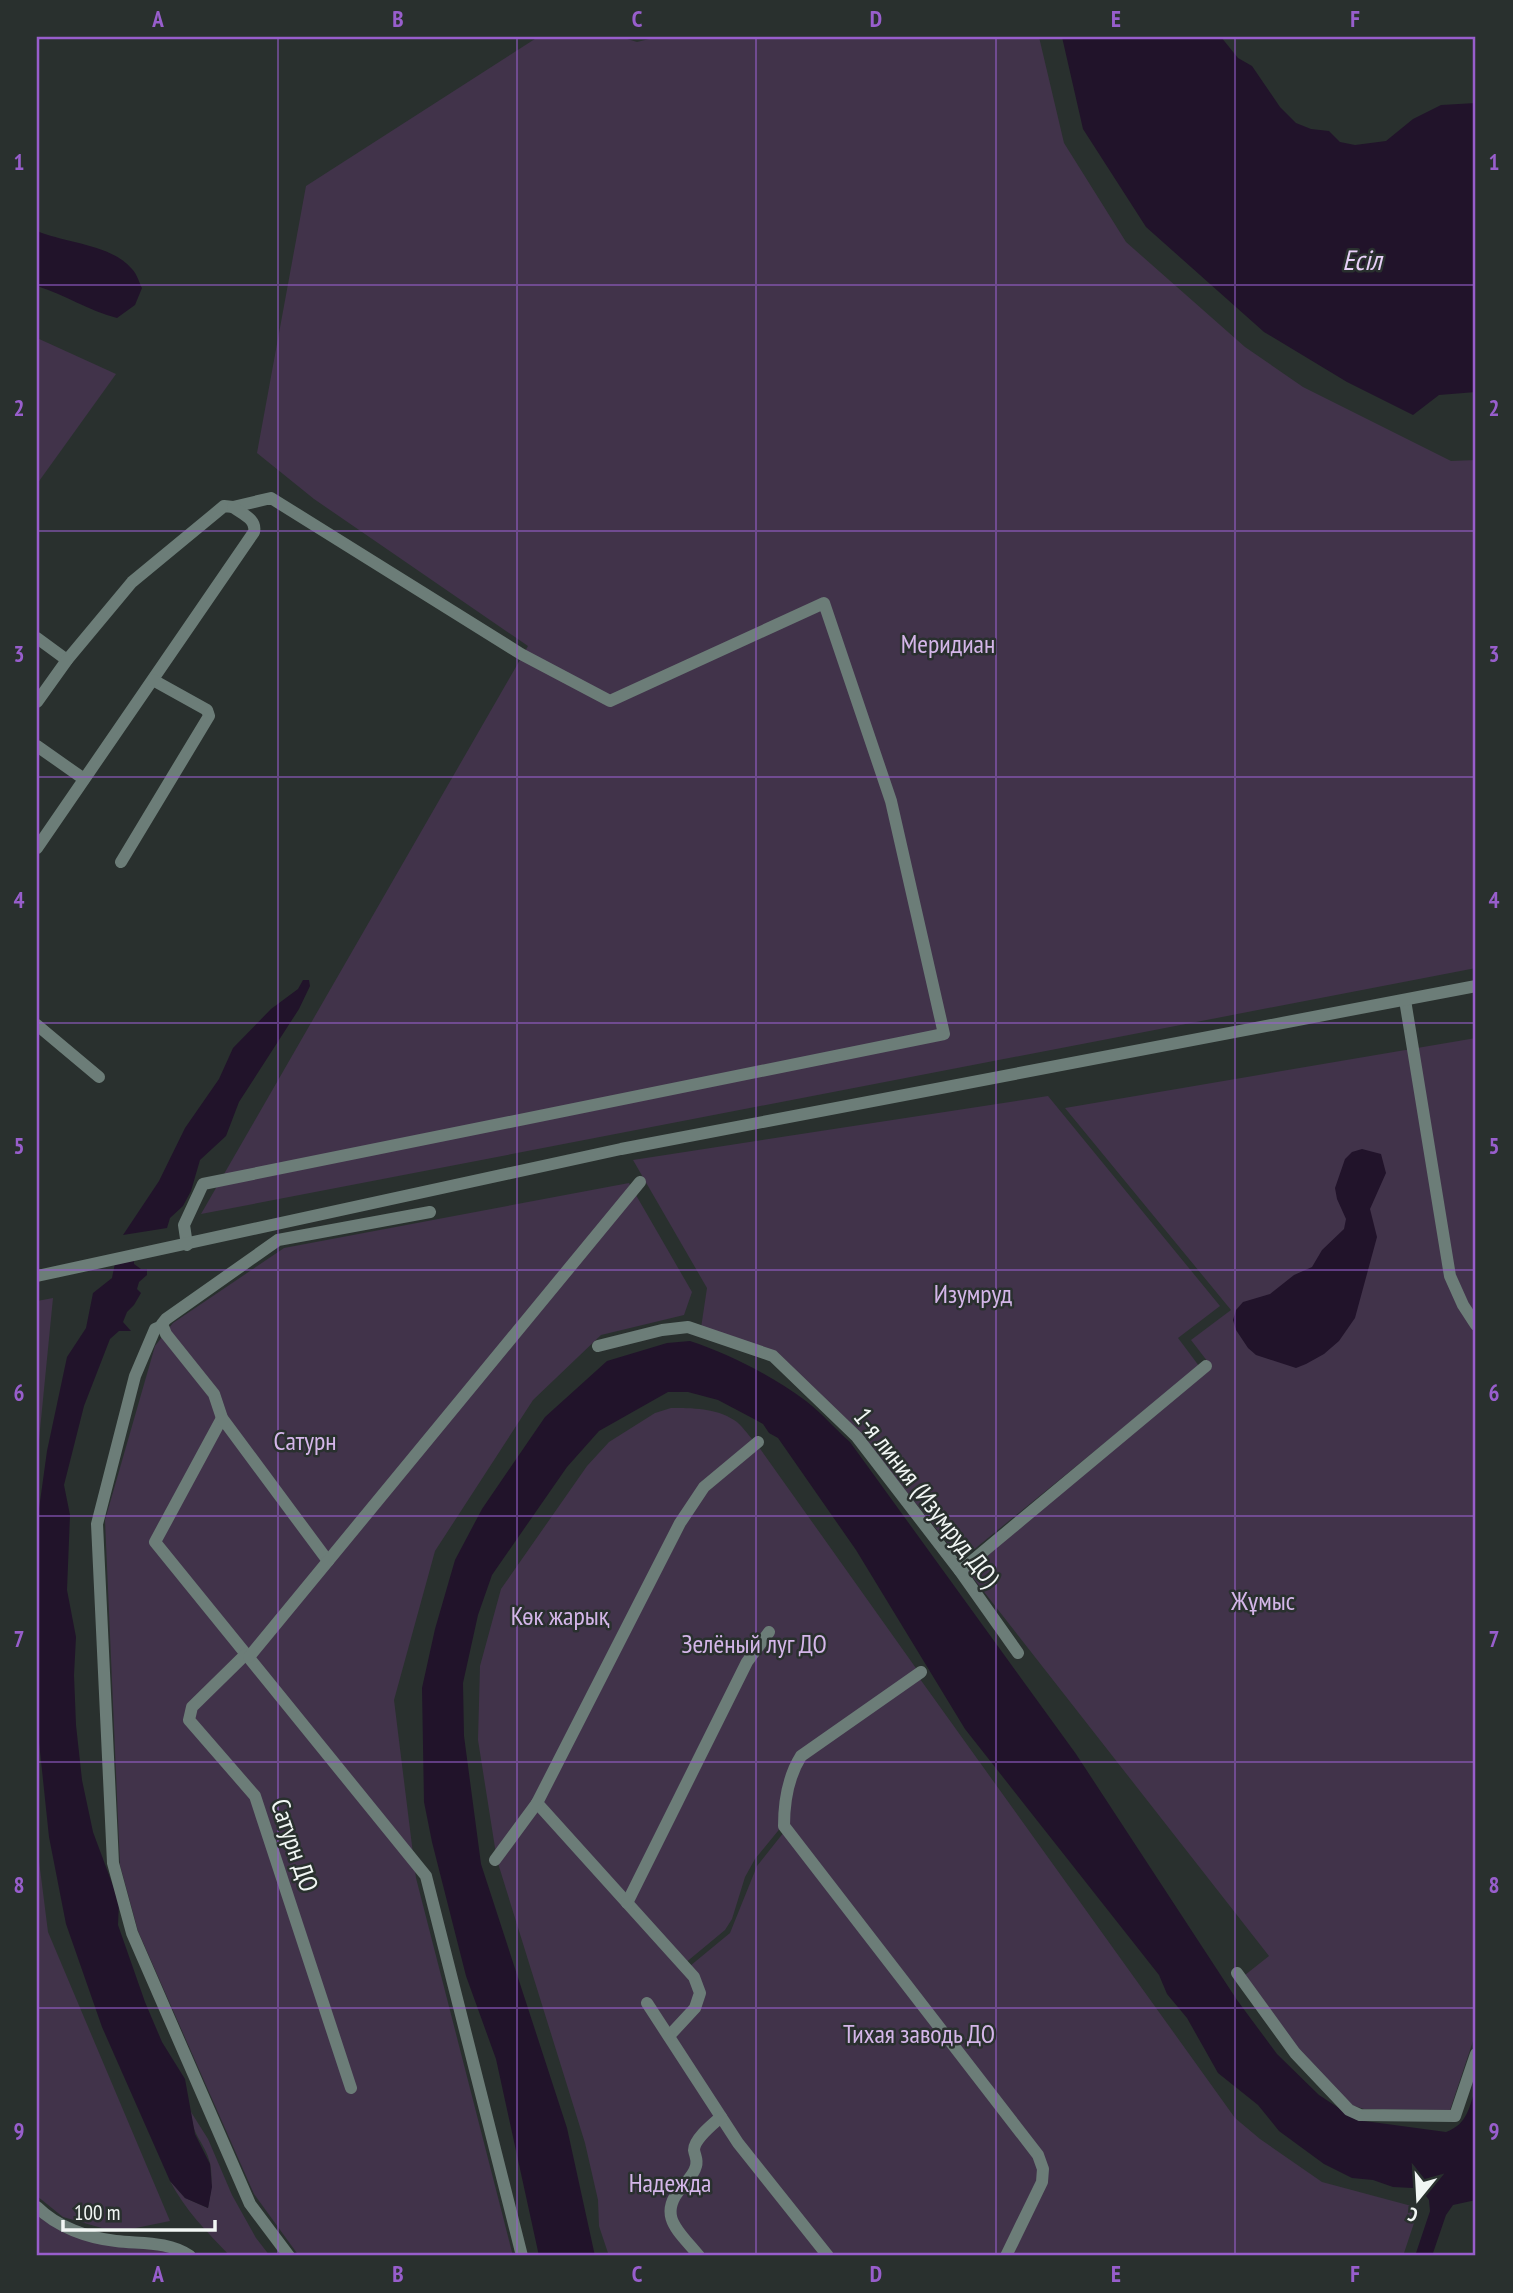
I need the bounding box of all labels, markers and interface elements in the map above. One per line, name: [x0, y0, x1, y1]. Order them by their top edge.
text: A: [151, 4, 164, 33]
text: B: [392, 4, 404, 33]
text: C: [632, 4, 643, 33]
text: D: [870, 4, 882, 33]
text: E: [1111, 4, 1121, 33]
text: F: [1350, 4, 1360, 33]
text: 1: [14, 147, 25, 176]
text: 1: [1489, 147, 1500, 176]
water label: Есіл: [1342, 241, 1384, 278]
text: 2: [14, 393, 25, 422]
text: 2: [1489, 393, 1500, 422]
park label: Меридиан: [901, 627, 995, 660]
text: 3: [14, 639, 25, 668]
text: 3: [1489, 639, 1500, 668]
text: 4: [14, 885, 25, 914]
text: 4: [1489, 885, 1500, 914]
text: 5: [14, 1131, 25, 1160]
text: 5: [1489, 1131, 1500, 1160]
park label: Изумруд: [934, 1277, 1012, 1310]
text: 6: [14, 1378, 25, 1407]
text: 6: [1489, 1378, 1500, 1407]
street label: 1-я линия (Изумруд ДО): [847, 1401, 1007, 1593]
park label: Сатурн: [274, 1424, 337, 1457]
park label: Жұмыс: [1230, 1584, 1295, 1617]
park label: Көк жарық: [511, 1599, 610, 1632]
text: 7: [14, 1624, 25, 1653]
text: 7: [1489, 1624, 1500, 1653]
park label: Зелёный луг ДО: [681, 1627, 827, 1660]
street label: Сатурн ДО: [264, 1794, 326, 1896]
text: 8: [14, 1870, 25, 1899]
text: 8: [1489, 1870, 1500, 1899]
park label: Тихая заводь ДО: [843, 2017, 995, 2050]
text: 9: [14, 2116, 25, 2145]
text: 9: [1489, 2116, 1500, 2145]
north arrow: [1384, 2164, 1454, 2234]
park label: Надежда: [629, 2166, 711, 2199]
scale bar: [63, 2188, 215, 2232]
text: 100 m: [74, 2199, 120, 2226]
text: С: [1405, 2202, 1421, 2228]
text: A: [151, 2259, 164, 2288]
text: B: [392, 2259, 404, 2288]
text: C: [632, 2259, 643, 2288]
text: D: [870, 2259, 882, 2288]
text: E: [1111, 2259, 1121, 2288]
text: F: [1350, 2259, 1360, 2288]

